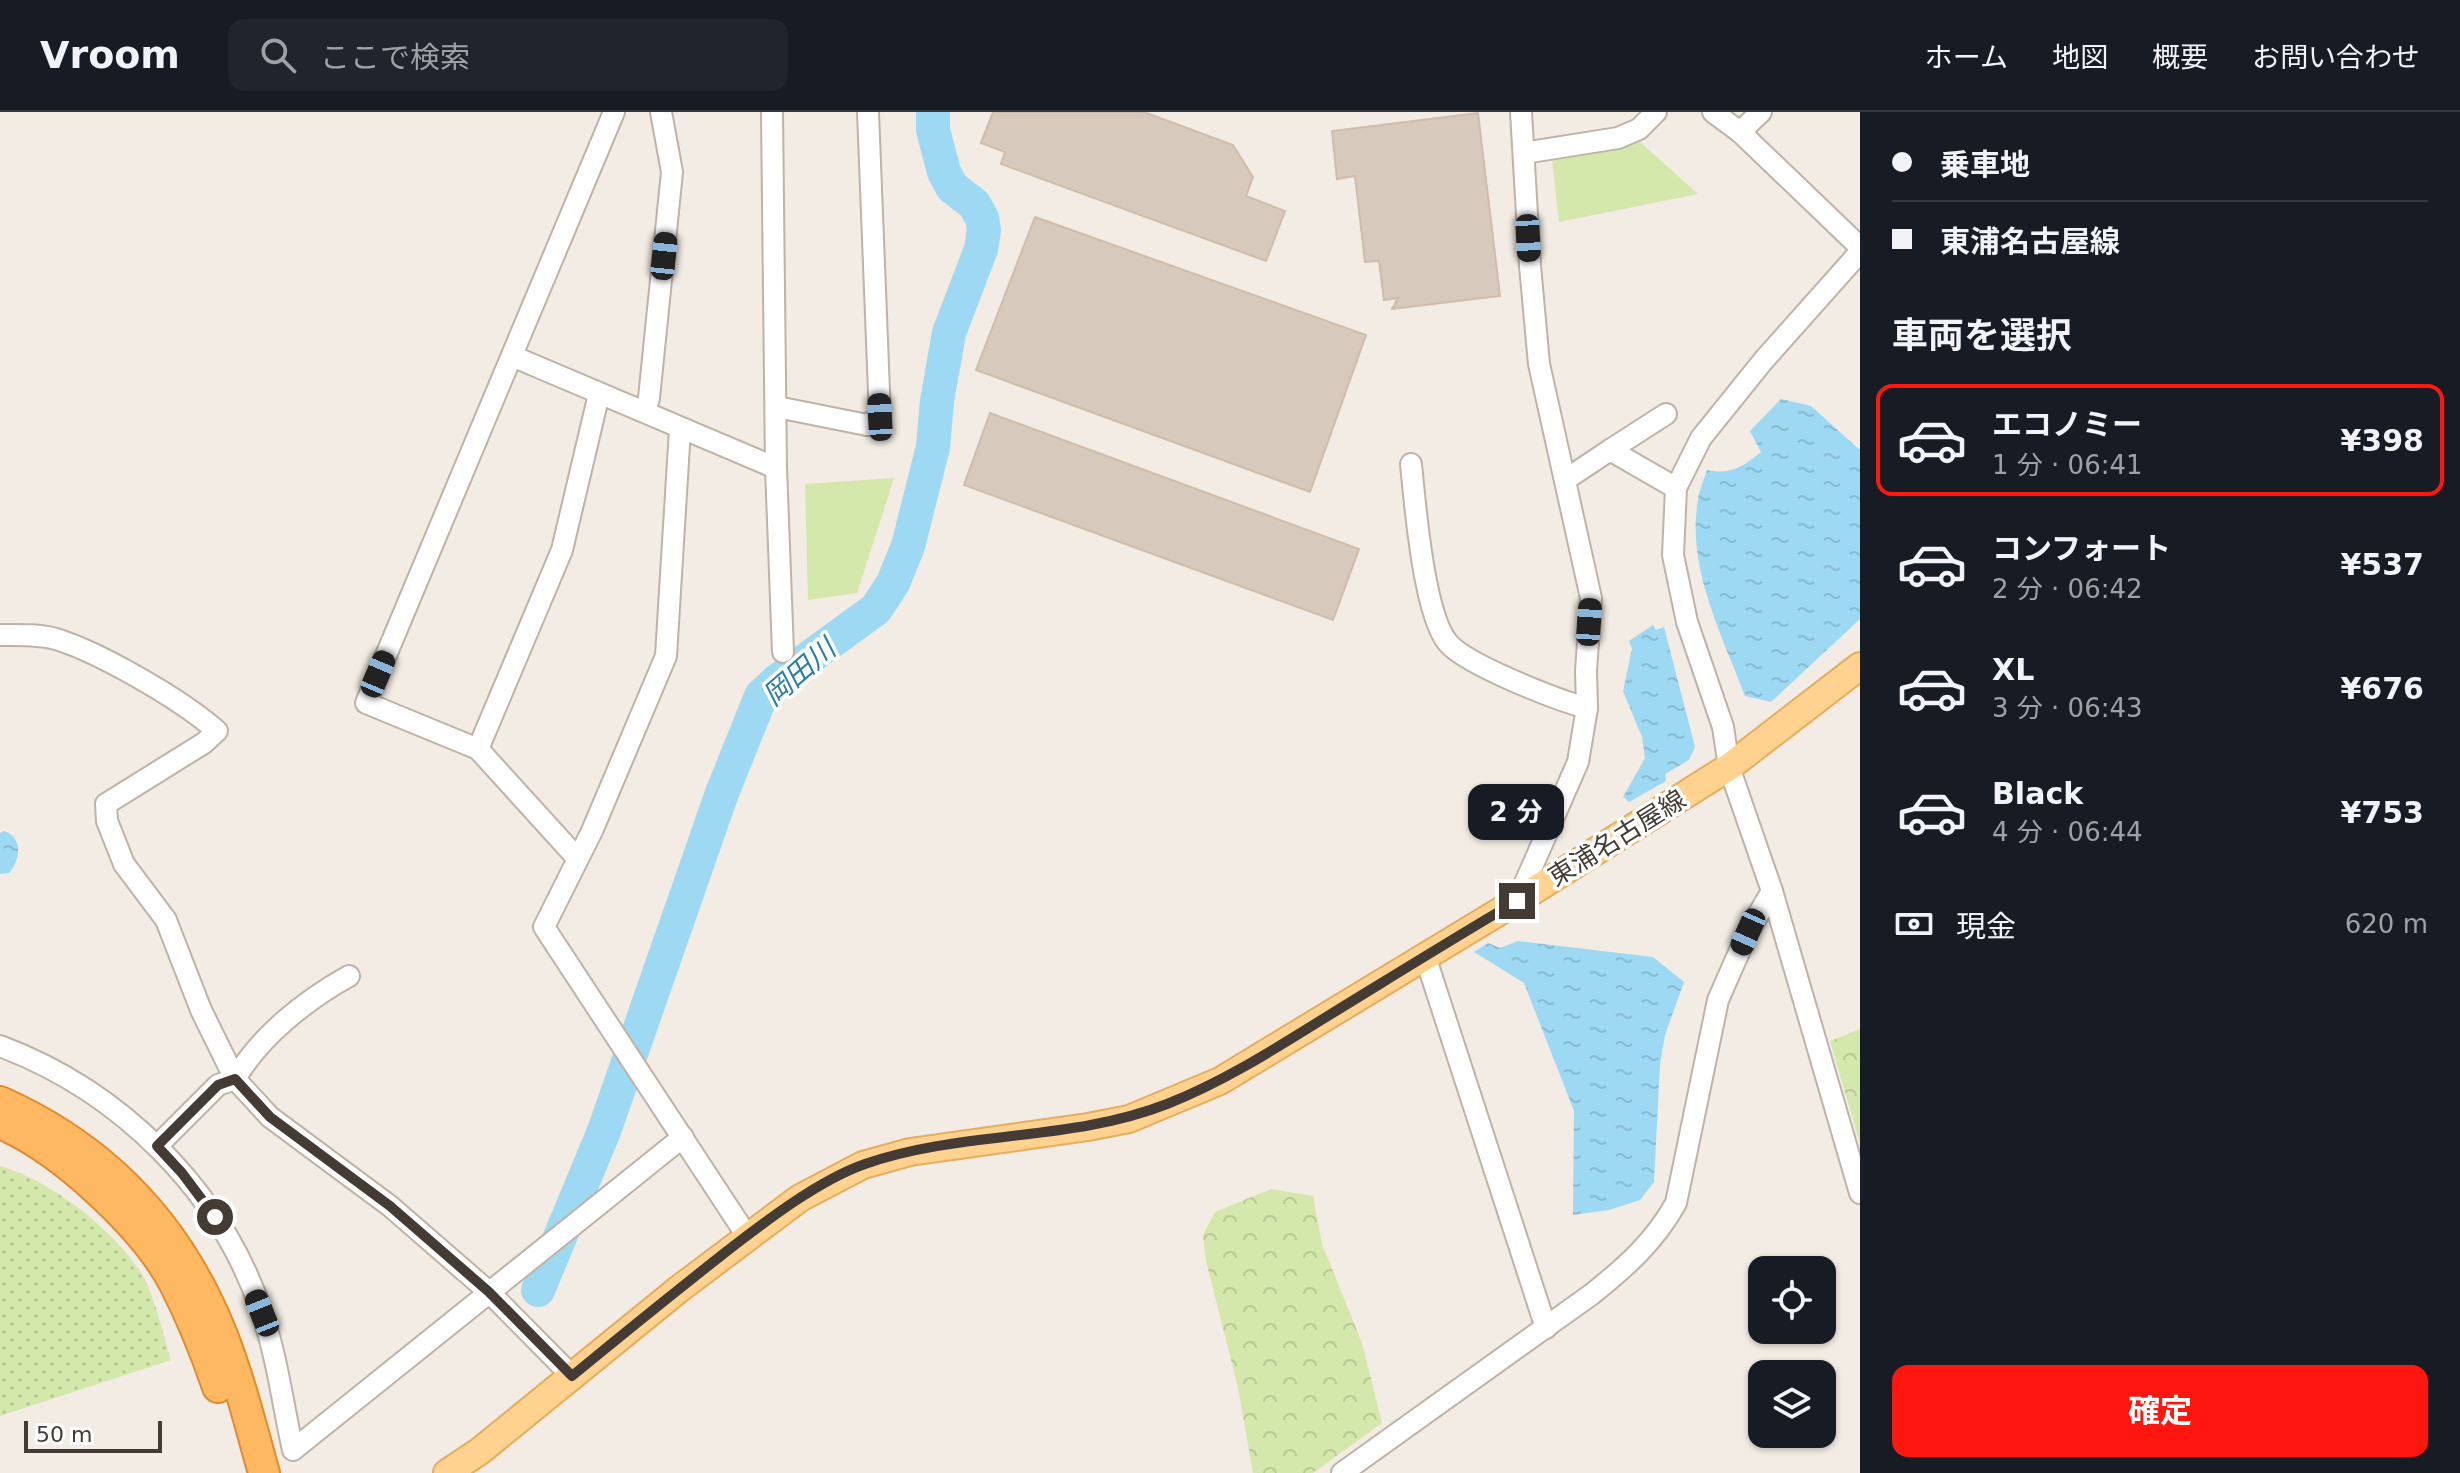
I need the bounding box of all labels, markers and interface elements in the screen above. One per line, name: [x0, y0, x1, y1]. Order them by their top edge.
search box: [228, 19, 788, 91]
text: Vroom: [40, 33, 180, 77]
icon: search: [256, 33, 300, 77]
text: ここで検索: [320, 40, 470, 75]
text: ホーム: [1925, 41, 2008, 74]
text: 地図: [2052, 41, 2108, 74]
text: 概要: [2152, 41, 2208, 74]
text: お問い合わせ: [2252, 41, 2420, 74]
text: 乗車地: [1940, 147, 2030, 182]
car: [1515, 213, 1541, 263]
text: 東浦名古屋線: [1940, 224, 2120, 259]
car: [650, 231, 678, 281]
text: 車両を選択: [1892, 315, 2072, 356]
car: [867, 392, 893, 442]
icon: car: [1896, 404, 1968, 476]
text: エコノミー: [1992, 407, 2142, 442]
text: ¥398: [2341, 423, 2424, 458]
text: 1 分 · 06:41: [1992, 450, 2143, 480]
icon: car: [1896, 528, 1968, 600]
text: コンフォート: [1992, 531, 2171, 566]
text: ¥537: [2341, 547, 2424, 582]
text: 2 分 · 06:42: [1992, 574, 2143, 604]
car: [1575, 597, 1603, 647]
water label: 岡田川: [757, 630, 844, 712]
car: [358, 647, 398, 701]
icon: car: [1896, 652, 1968, 724]
text: XL: [1992, 652, 2034, 687]
text: ¥676: [2341, 671, 2424, 706]
text: 3 分 · 06:43: [1992, 693, 2143, 723]
icon: car: [1896, 776, 1968, 848]
text: Black: [1992, 776, 2083, 811]
street label: 東浦名古屋線: [1543, 784, 1691, 892]
callout: 2 分: [1469, 785, 1565, 841]
text: ¥753: [2341, 795, 2424, 830]
text: 2 分: [1489, 797, 1543, 827]
text: 4 分 · 06:44: [1992, 817, 2143, 847]
route end: [1499, 883, 1535, 919]
icon: cash: [1892, 902, 1936, 946]
car: [1727, 905, 1769, 959]
text: 現金: [1956, 909, 2016, 944]
text: 620 m: [2345, 909, 2428, 939]
route start: [197, 1199, 233, 1235]
map controls: [1748, 1256, 1836, 1448]
button: locate: [1748, 1256, 1836, 1344]
car: [242, 1286, 282, 1340]
button: layers: [1748, 1360, 1836, 1448]
button: 確定: [1892, 1365, 2428, 1457]
scale bar: [24, 1417, 162, 1453]
text: 50 m: [36, 1422, 92, 1447]

